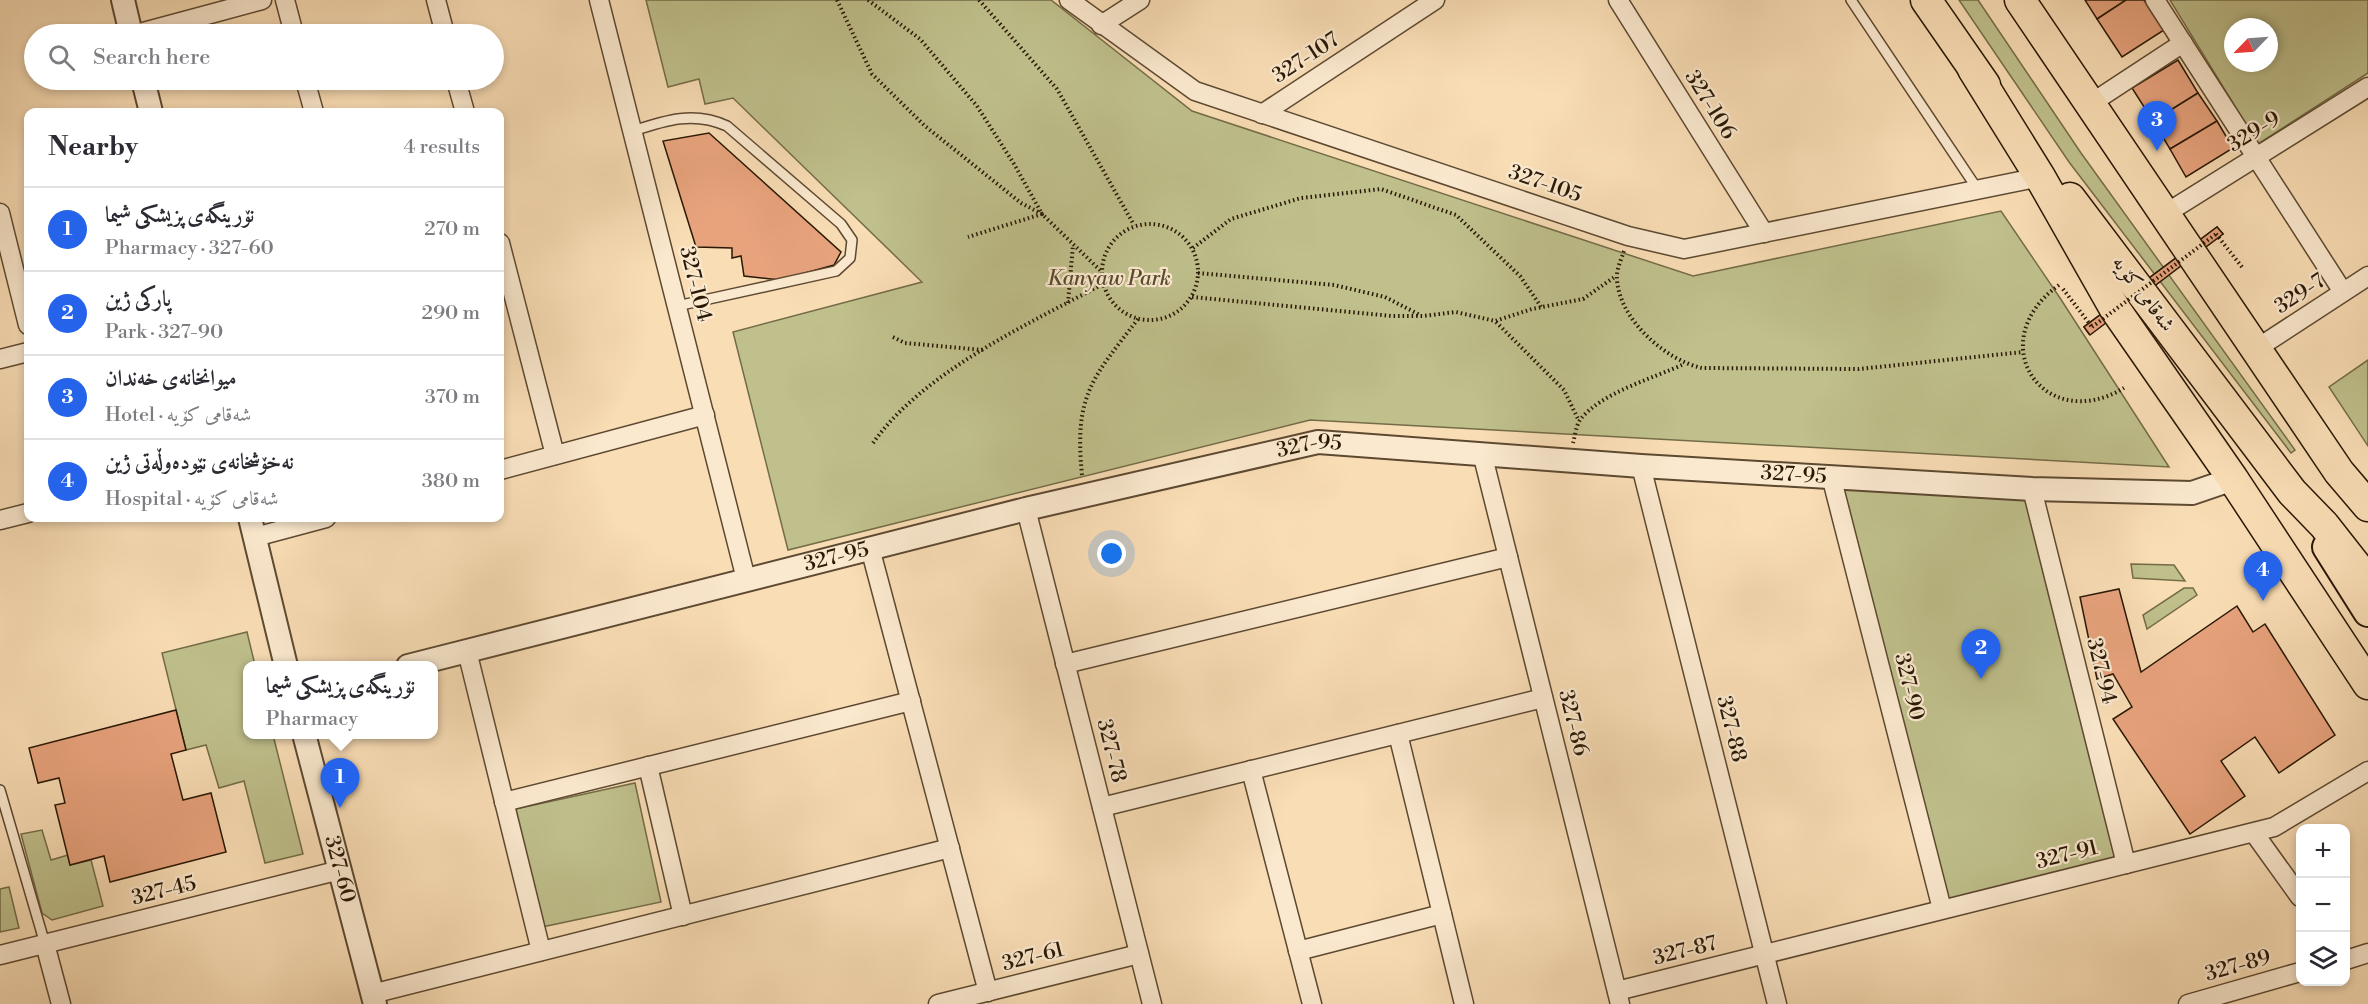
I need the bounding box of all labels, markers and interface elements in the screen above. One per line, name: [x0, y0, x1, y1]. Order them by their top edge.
north arrow: [2224, 18, 2278, 72]
search box: [24, 24, 504, 90]
street label: 327-107: [1268, 27, 1345, 89]
icon: search: [45, 41, 78, 74]
text: Search here: [93, 44, 210, 71]
street label: 327-106: [1679, 66, 1741, 145]
pin: 3: [2138, 102, 2176, 151]
street label: 329-9: [2223, 106, 2285, 158]
text: Nearby: [48, 131, 138, 163]
text: 4 results: [403, 135, 480, 160]
street label: 327-105: [1505, 159, 1585, 209]
text: نۆرینگەی پزیشکی شیما: [105, 202, 254, 229]
text: 1: [63, 217, 72, 242]
text: 270 m: [424, 217, 480, 242]
text: Pharmacy · 327-60: [105, 236, 274, 261]
street label: 327-104: [673, 244, 717, 324]
street label: شەقامی کۆیە: [2106, 251, 2180, 337]
park label: Kanyaw Park: [1047, 266, 1171, 292]
street label: 329-7: [2270, 268, 2331, 320]
text: پارکی ژین: [105, 286, 171, 313]
text: 2: [61, 301, 74, 326]
text: 290 m: [422, 301, 480, 326]
text: Park · 327-90: [105, 320, 223, 345]
text: میوانخانەی خەندان: [105, 365, 237, 392]
text: 3: [61, 385, 74, 410]
text: 370 m: [425, 385, 480, 410]
text: Hotel · شەقامی کۆیە: [105, 403, 251, 428]
street label: 327-95: [1274, 429, 1343, 464]
text: نەخۆشخانەی نێودەوڵەتی ژین: [105, 449, 294, 476]
street label: 327-95: [1760, 460, 1827, 490]
text: 4: [61, 469, 74, 494]
text: 380 m: [422, 469, 480, 494]
text: Hospital · شەقامی کۆیە: [105, 487, 279, 512]
street label: 327-95: [801, 536, 872, 578]
your location: [1097, 539, 1126, 568]
pin: 4: [2244, 552, 2282, 601]
pin: 2: [1962, 630, 2000, 679]
street label: 327-94: [2080, 635, 2122, 707]
street label: 327-90: [1888, 651, 1930, 723]
popup: [243, 661, 438, 739]
text: نۆرینگەی پزیشکی شیما: [266, 673, 415, 700]
street label: 327-86: [1552, 687, 1594, 759]
street label: 327-88: [1710, 693, 1752, 765]
text: Pharmacy: [266, 707, 358, 732]
street label: 327-78: [1091, 716, 1131, 786]
pin: 1: [320, 758, 360, 808]
map controls: [2296, 824, 2350, 986]
button: +: [2296, 824, 2350, 878]
street label: 327-60: [318, 833, 361, 906]
street label: 327-91: [2033, 835, 2101, 875]
street label: 327-45: [129, 870, 199, 912]
button: −: [2296, 878, 2350, 932]
street label: 327-87: [1650, 930, 1720, 971]
button: layers: [2296, 932, 2350, 986]
street label: 327-61: [999, 937, 1067, 977]
street label: 327-89: [2202, 944, 2274, 988]

